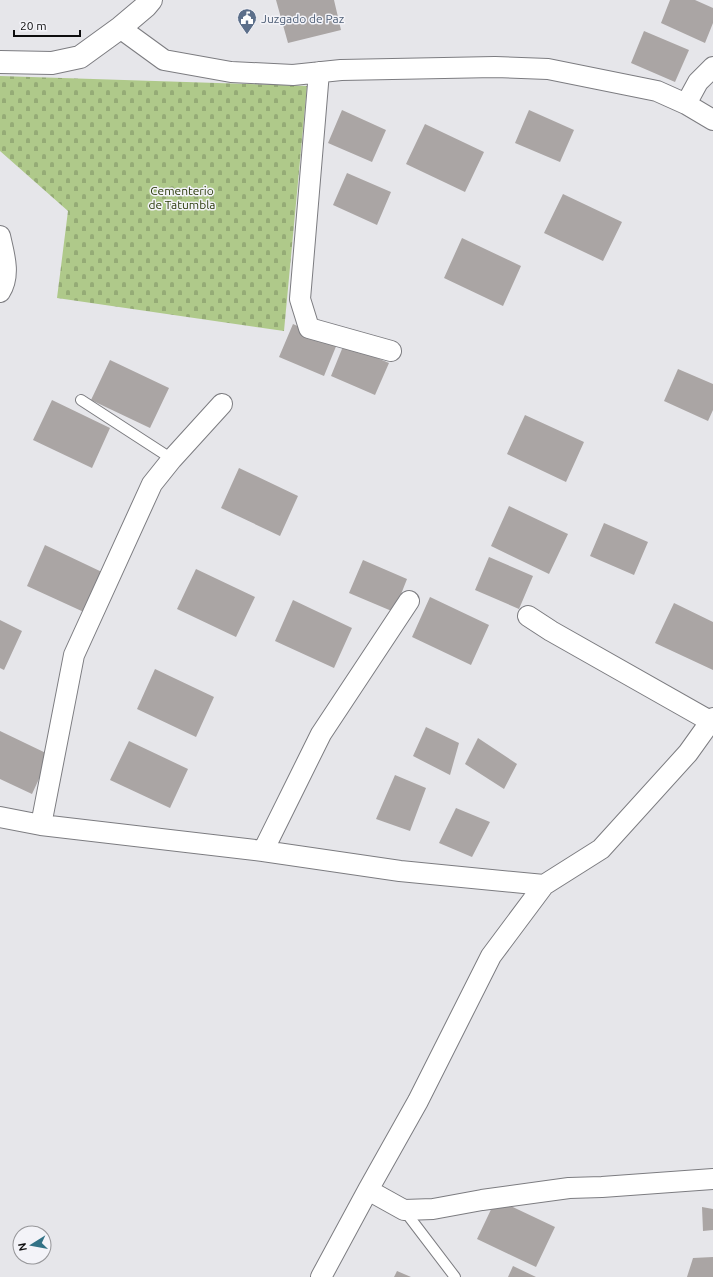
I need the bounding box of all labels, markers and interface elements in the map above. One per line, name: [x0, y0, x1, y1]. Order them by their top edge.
public building icon: Juzgado de Paz: [236, 7, 258, 35]
scale bar: [14, 12, 80, 38]
place label: Juzgado de Paz: [261, 12, 345, 25]
text: 20 m: [20, 19, 47, 32]
park label: Cementerio de Tatumbla: [148, 184, 216, 211]
north arrow: [12, 1225, 52, 1265]
text: N: [16, 1242, 29, 1252]

